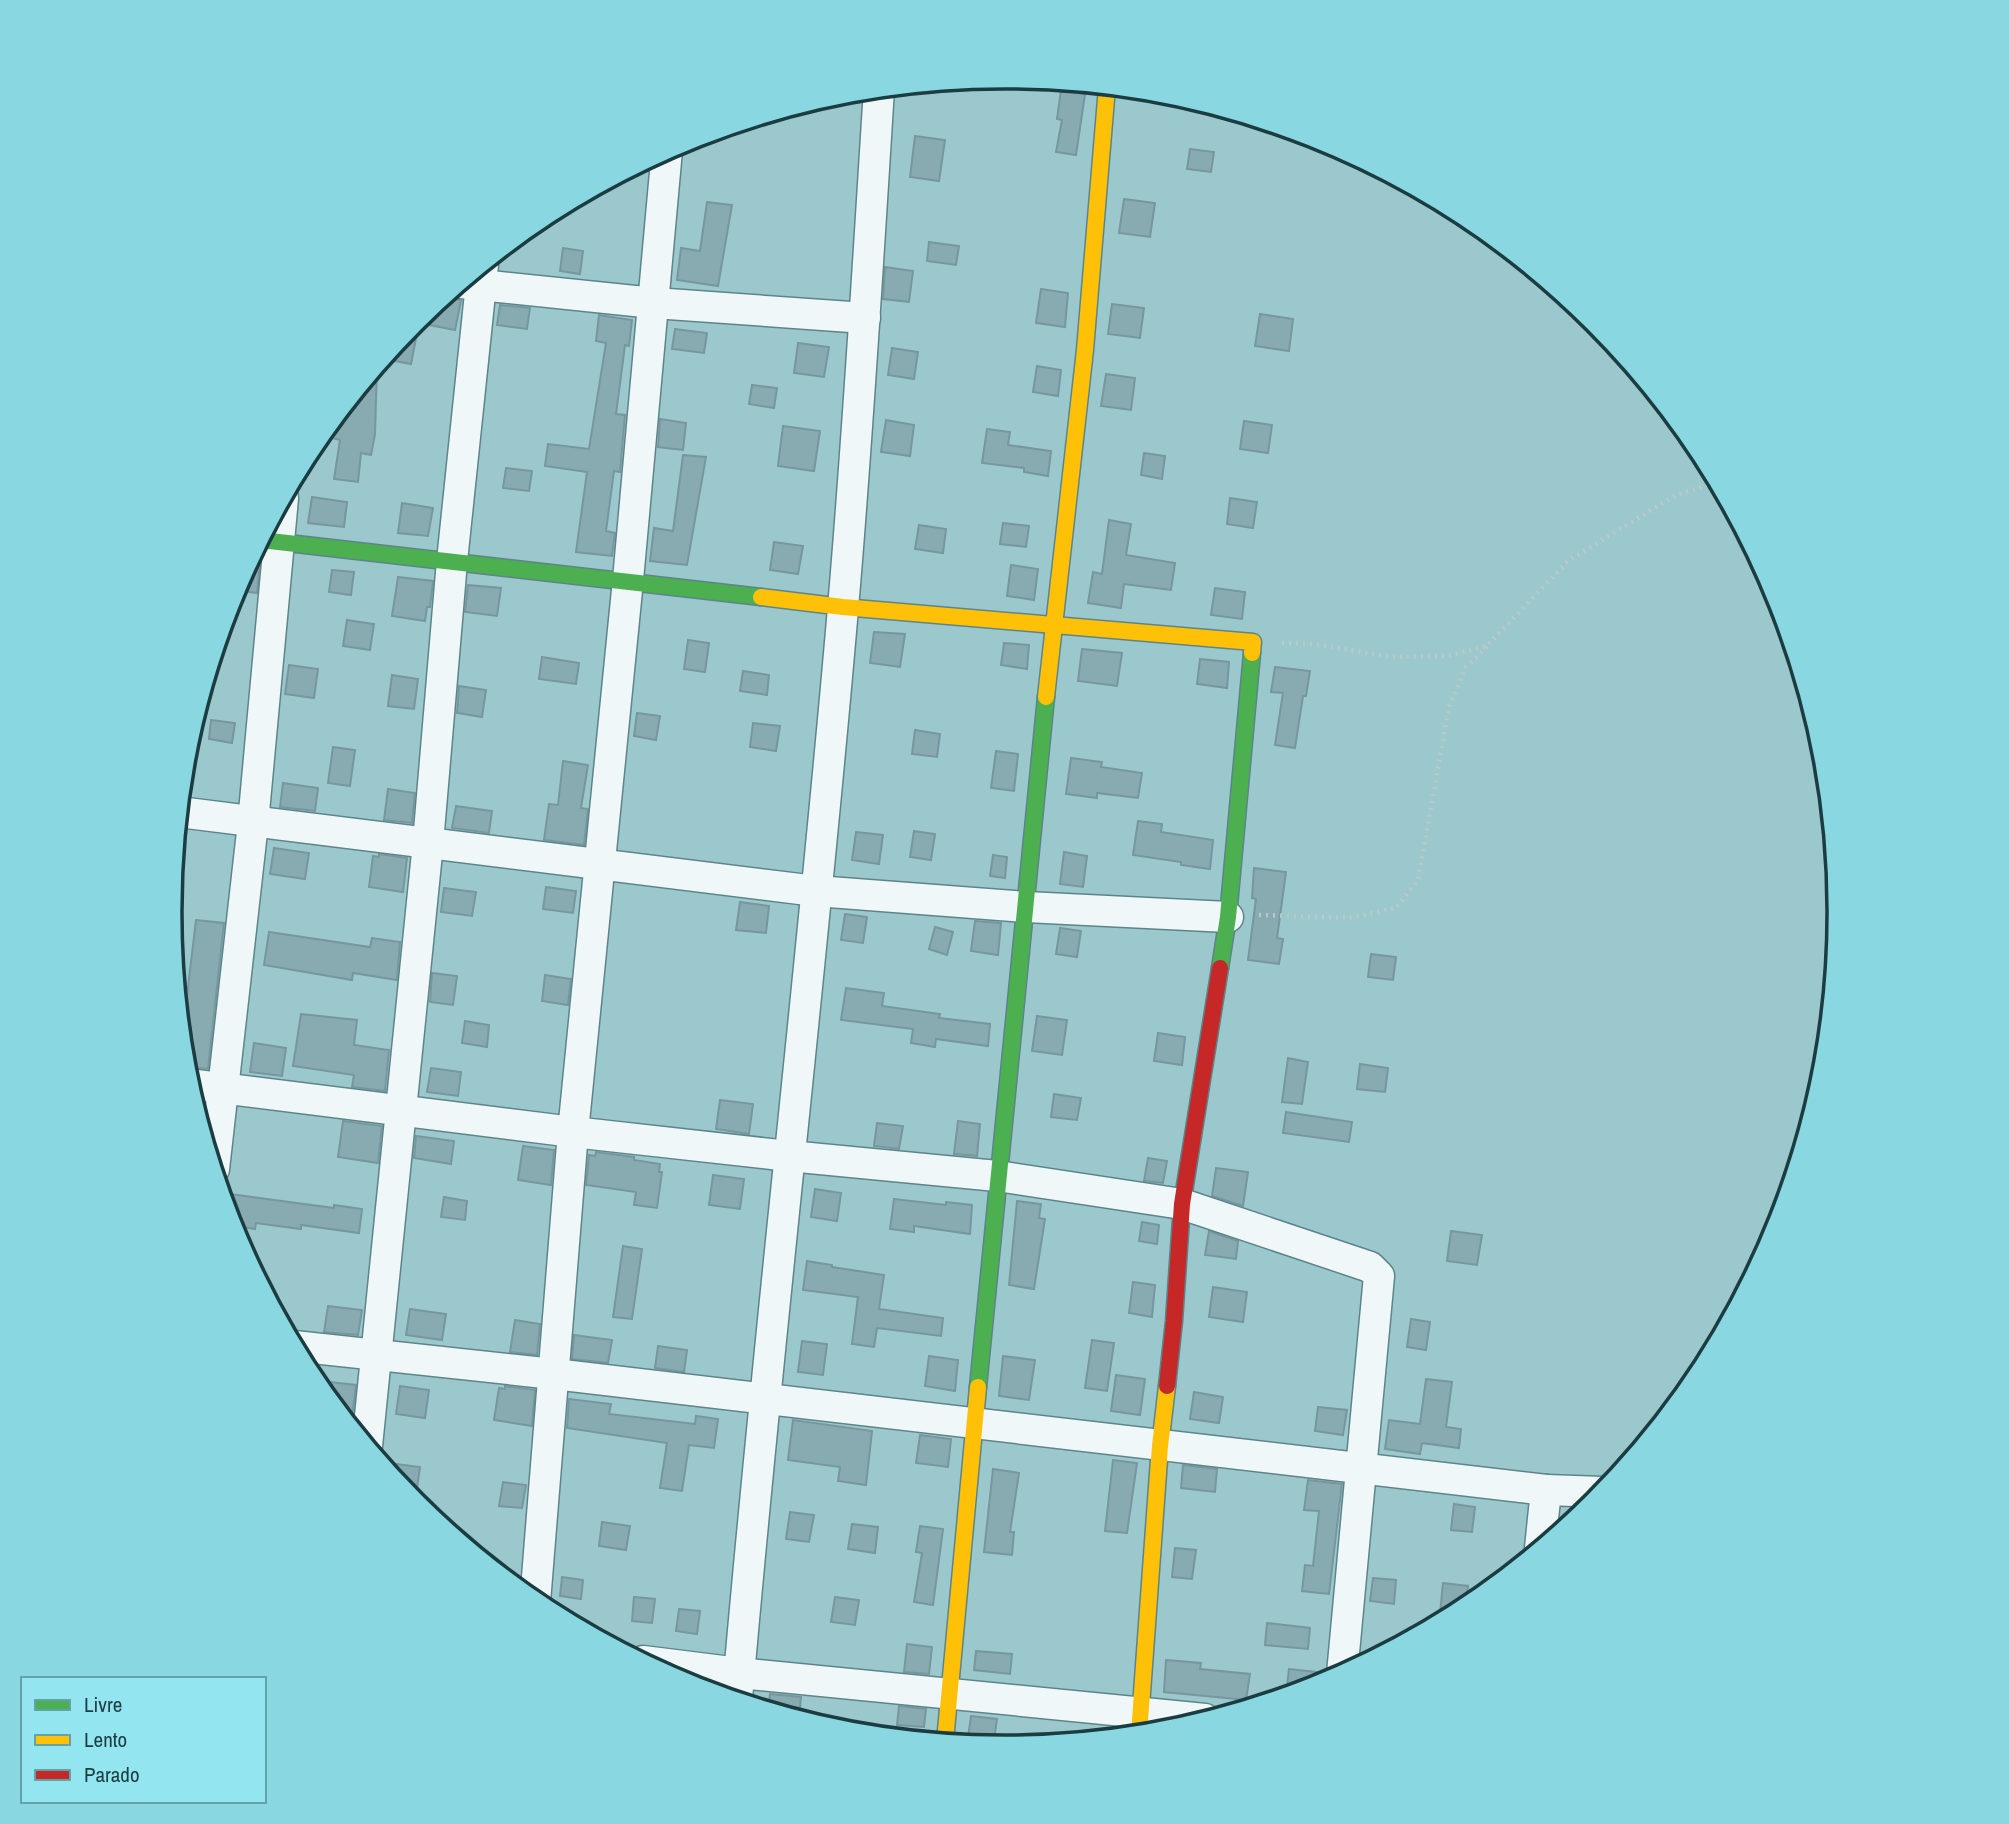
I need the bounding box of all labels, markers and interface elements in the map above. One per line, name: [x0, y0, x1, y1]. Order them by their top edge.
legend: [21, 1677, 266, 1803]
text: Livre: [84, 1690, 122, 1719]
text: Lento: [84, 1725, 127, 1754]
text: Parado: [84, 1760, 140, 1789]

